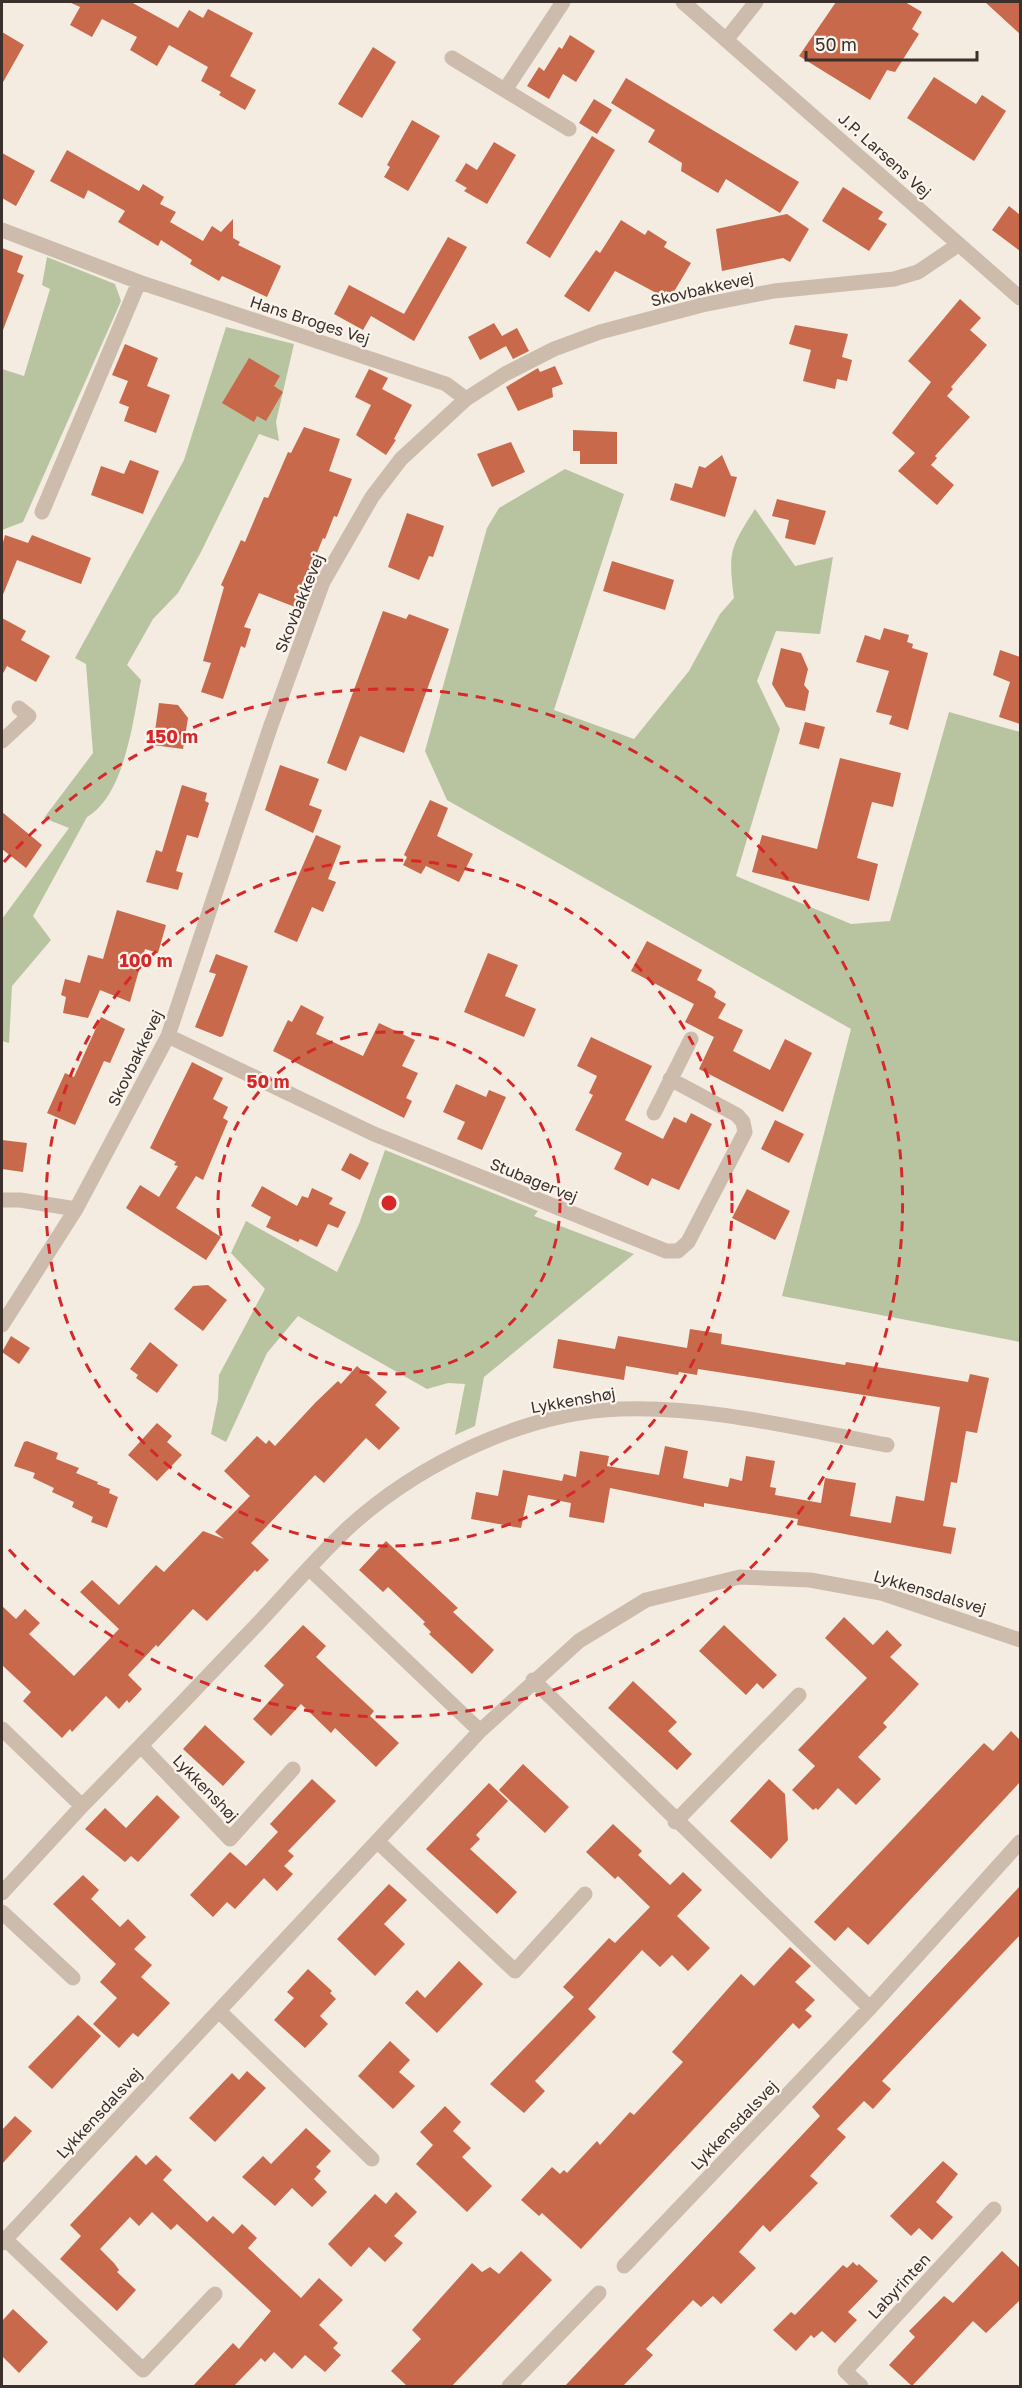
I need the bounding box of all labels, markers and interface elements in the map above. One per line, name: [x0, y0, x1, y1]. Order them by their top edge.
scale bar: [806, 24, 977, 62]
text: 50 m: [815, 33, 857, 55]
street label: J.P. Larsens Vej: [834, 108, 936, 202]
street label: Skovbakkevej: [649, 267, 755, 311]
street label: Hans Broges Vej: [248, 291, 372, 349]
street label: Skovbakkevej: [270, 551, 328, 655]
text: 150 m: [146, 725, 198, 747]
text: 100 m: [120, 949, 172, 971]
street label: Skovbakkevej: [103, 1006, 167, 1110]
text: 50 m: [247, 1070, 289, 1092]
street label: Stubagervej: [487, 1153, 581, 1207]
centre of rings: [379, 1193, 399, 1213]
street label: Lykkenshøj: [529, 1383, 617, 1417]
street label: Lykkensdalsvej: [871, 1565, 989, 1619]
street label: Lykkenshøj: [169, 1750, 243, 1826]
street label: Lykkensdalsvej: [52, 2063, 146, 2163]
street label: Lykkensdalsvej: [686, 2076, 782, 2174]
street label: Labyrinten: [864, 2249, 934, 2323]

